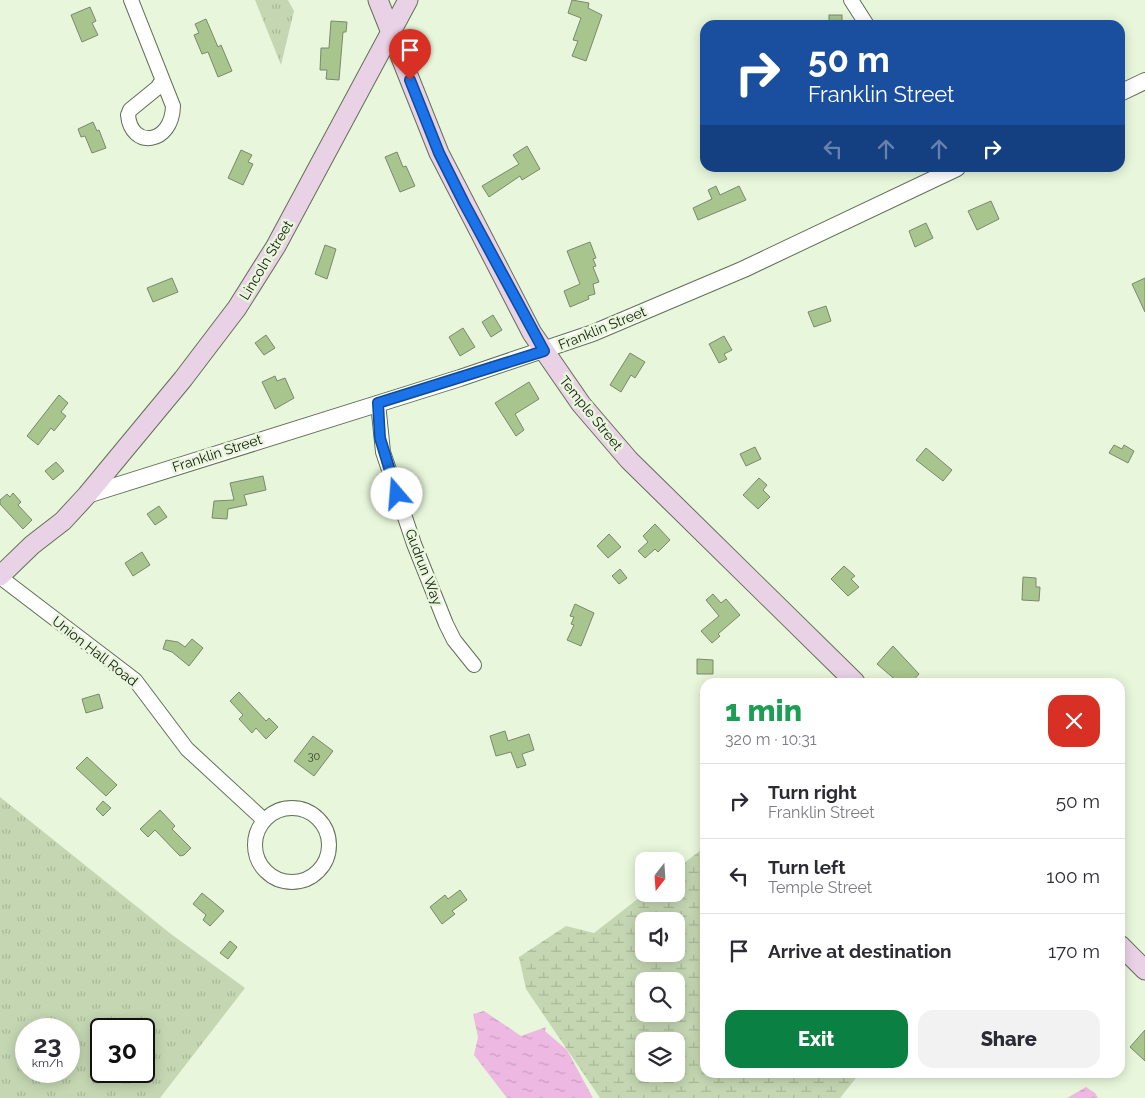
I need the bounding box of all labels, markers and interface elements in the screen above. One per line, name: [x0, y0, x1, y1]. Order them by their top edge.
pin: [389, 29, 431, 80]
icon: arrive: [396, 36, 424, 64]
text: 50 m: [808, 39, 890, 80]
icon: right: [725, 40, 790, 105]
text: Franklin Street: [808, 81, 954, 107]
icon: left: [819, 135, 847, 163]
icon: ahead: [872, 135, 900, 163]
icon: ahead: [925, 135, 953, 163]
icon: right: [978, 135, 1006, 163]
street label: Lincoln Street: [236, 217, 296, 303]
street label: Franklin Street: [556, 303, 648, 353]
street label: Temple Street: [556, 373, 626, 454]
street label: Franklin Street: [170, 431, 264, 475]
position arrow: [370, 467, 422, 519]
street label: Gudrun Way: [402, 527, 446, 608]
street label: Union Hall Road: [49, 613, 141, 689]
text: 1 min: [725, 693, 802, 728]
button: close: [1048, 695, 1100, 747]
text: 320 m · 10:31: [725, 730, 817, 749]
house number: 30: [308, 750, 321, 763]
text: Turn right: [768, 781, 857, 803]
icon: right: [725, 787, 753, 815]
text: 50 m: [1056, 790, 1100, 812]
text: Franklin Street: [768, 803, 875, 822]
north arrow: [635, 852, 685, 902]
map controls: [635, 852, 685, 1082]
text: Turn left: [768, 856, 845, 878]
icon: left: [725, 862, 753, 890]
text: 100 m: [1046, 865, 1100, 887]
text: Temple Street: [768, 878, 872, 897]
button: sound: [635, 912, 685, 962]
icon: arrive: [725, 937, 753, 965]
text: Arrive at destination: [768, 940, 952, 962]
text: 170 m: [1048, 940, 1100, 962]
button: search: [635, 972, 685, 1022]
button: Exit: [725, 1010, 908, 1068]
button: Share: [918, 1010, 1100, 1068]
speed limit sign: 30: [90, 1018, 155, 1083]
text: 23: [33, 1029, 62, 1059]
button: layers: [635, 1032, 685, 1082]
text: km/h: [32, 1056, 63, 1070]

